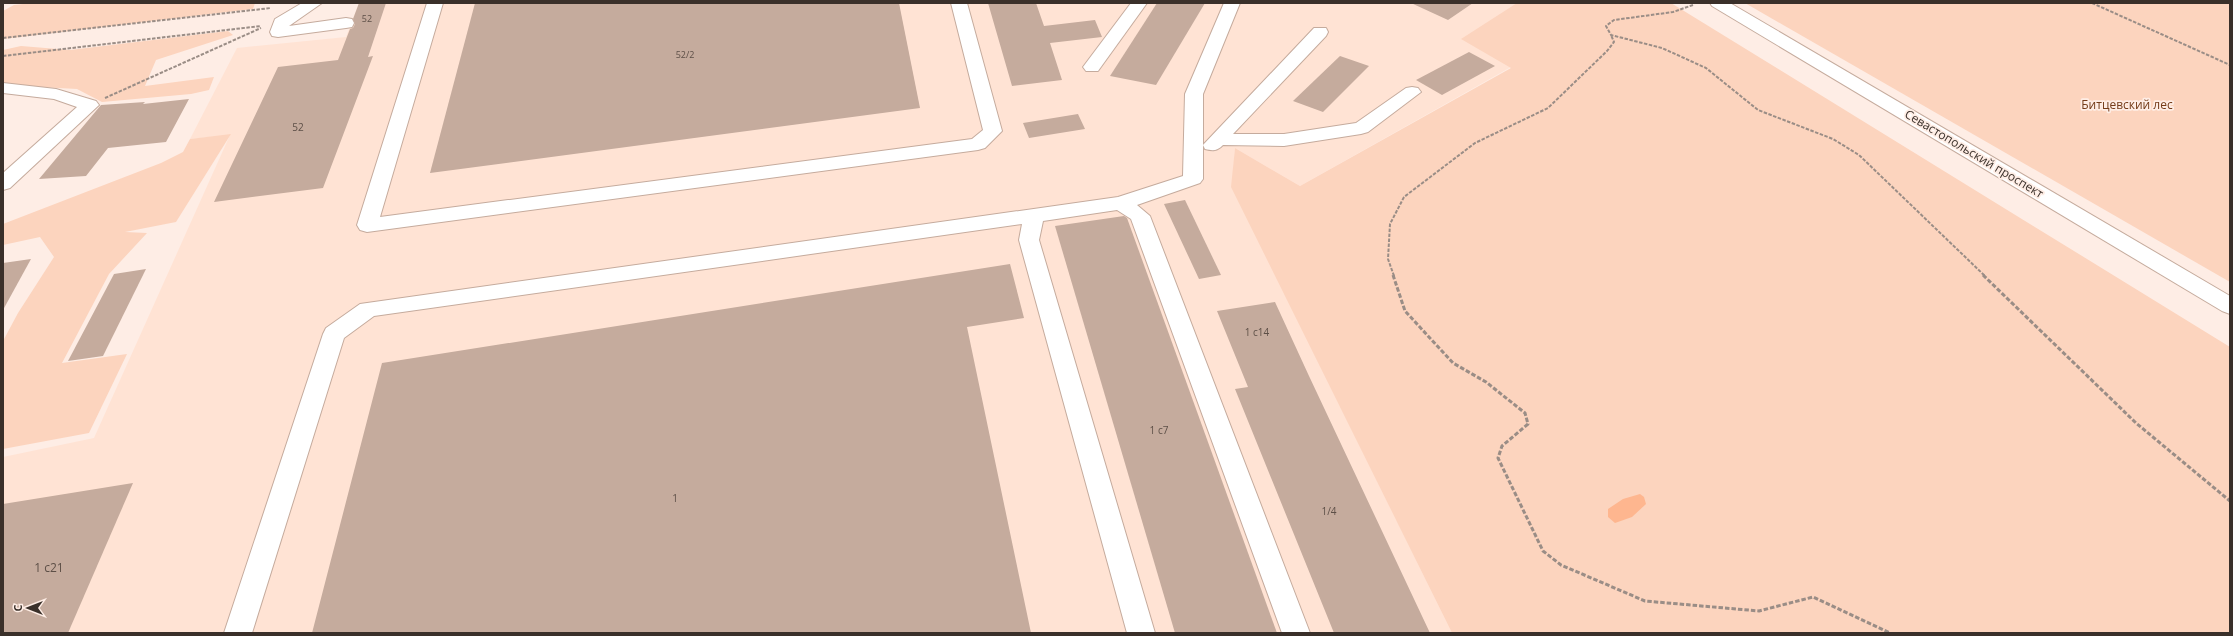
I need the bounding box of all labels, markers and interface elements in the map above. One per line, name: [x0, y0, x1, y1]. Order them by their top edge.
house number: 52: [362, 12, 372, 25]
house number: 52/2: [676, 48, 694, 61]
park label: Битцевский лес: [2081, 96, 2173, 113]
street label: Севастопольский проспект: [1902, 105, 2047, 202]
house number: 52: [292, 120, 304, 134]
house number: 1 с14: [1245, 325, 1270, 339]
house number: 1 с7: [1150, 423, 1169, 437]
house number: 1: [672, 491, 678, 505]
house number: 1/4: [1321, 504, 1337, 518]
house number: 1 с21: [34, 559, 64, 576]
north arrow: [8, 588, 48, 628]
text: С: [10, 604, 25, 612]

